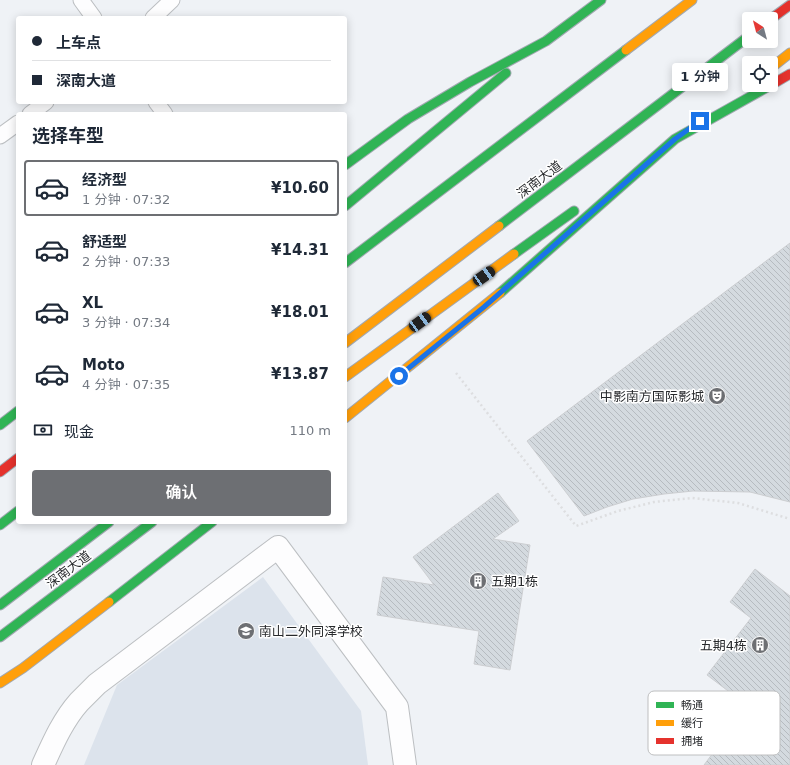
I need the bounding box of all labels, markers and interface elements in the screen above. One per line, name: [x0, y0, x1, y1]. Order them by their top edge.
north arrow: [742, 12, 778, 48]
map controls: [742, 12, 778, 92]
text: 上车点: [56, 34, 101, 52]
button: locate: [742, 56, 778, 92]
callout: 1 分钟: [672, 63, 728, 91]
text: 1 分钟: [680, 69, 720, 84]
text: 深南大道: [56, 72, 116, 90]
route end: [691, 112, 709, 130]
text: 选择车型: [32, 125, 104, 146]
street label: 深南大道: [514, 158, 565, 201]
icon: car: [34, 170, 70, 206]
text: 经济型: [82, 171, 127, 189]
text: ¥10.60: [271, 179, 329, 197]
text: 1 分钟 · 07:32: [82, 192, 170, 207]
icon: car: [34, 232, 70, 268]
text: 舒适型: [82, 233, 127, 251]
text: ¥14.31: [271, 241, 329, 259]
text: 2 分钟 · 07:33: [82, 254, 170, 269]
car: [471, 264, 497, 288]
icon: car: [34, 294, 70, 330]
text: XL: [82, 294, 103, 312]
text: ¥18.01: [271, 303, 329, 321]
car: [407, 310, 433, 334]
text: 3 分钟 · 07:34: [82, 315, 170, 330]
icon: car: [34, 356, 70, 392]
text: Moto: [82, 356, 125, 374]
text: ¥13.87: [271, 365, 329, 383]
route start: [390, 367, 408, 385]
text: 4 分钟 · 07:35: [82, 377, 170, 392]
theatre icon: 中影南方国际影城: [707, 386, 727, 406]
place label: 中影南方国际影城: [600, 389, 704, 404]
icon: cash: [32, 419, 54, 441]
text: 现金: [64, 423, 94, 441]
text: 110 m: [289, 423, 331, 438]
button: 确认: [32, 470, 331, 516]
street label: 深南大道: [43, 548, 94, 591]
building icon: 五期1栋: [468, 571, 488, 591]
place label: 五期1栋: [491, 574, 538, 589]
school or university icon: 南山二外同泽学校: [236, 621, 256, 641]
place label: 南山二外同泽学校: [259, 624, 363, 639]
building icon: 五期4栋: [750, 635, 770, 655]
place label: 五期4栋: [700, 638, 747, 653]
legend: [648, 691, 780, 755]
text: 畅通: [681, 699, 703, 712]
text: 缓行: [681, 717, 703, 730]
text: 拥堵: [681, 735, 703, 748]

